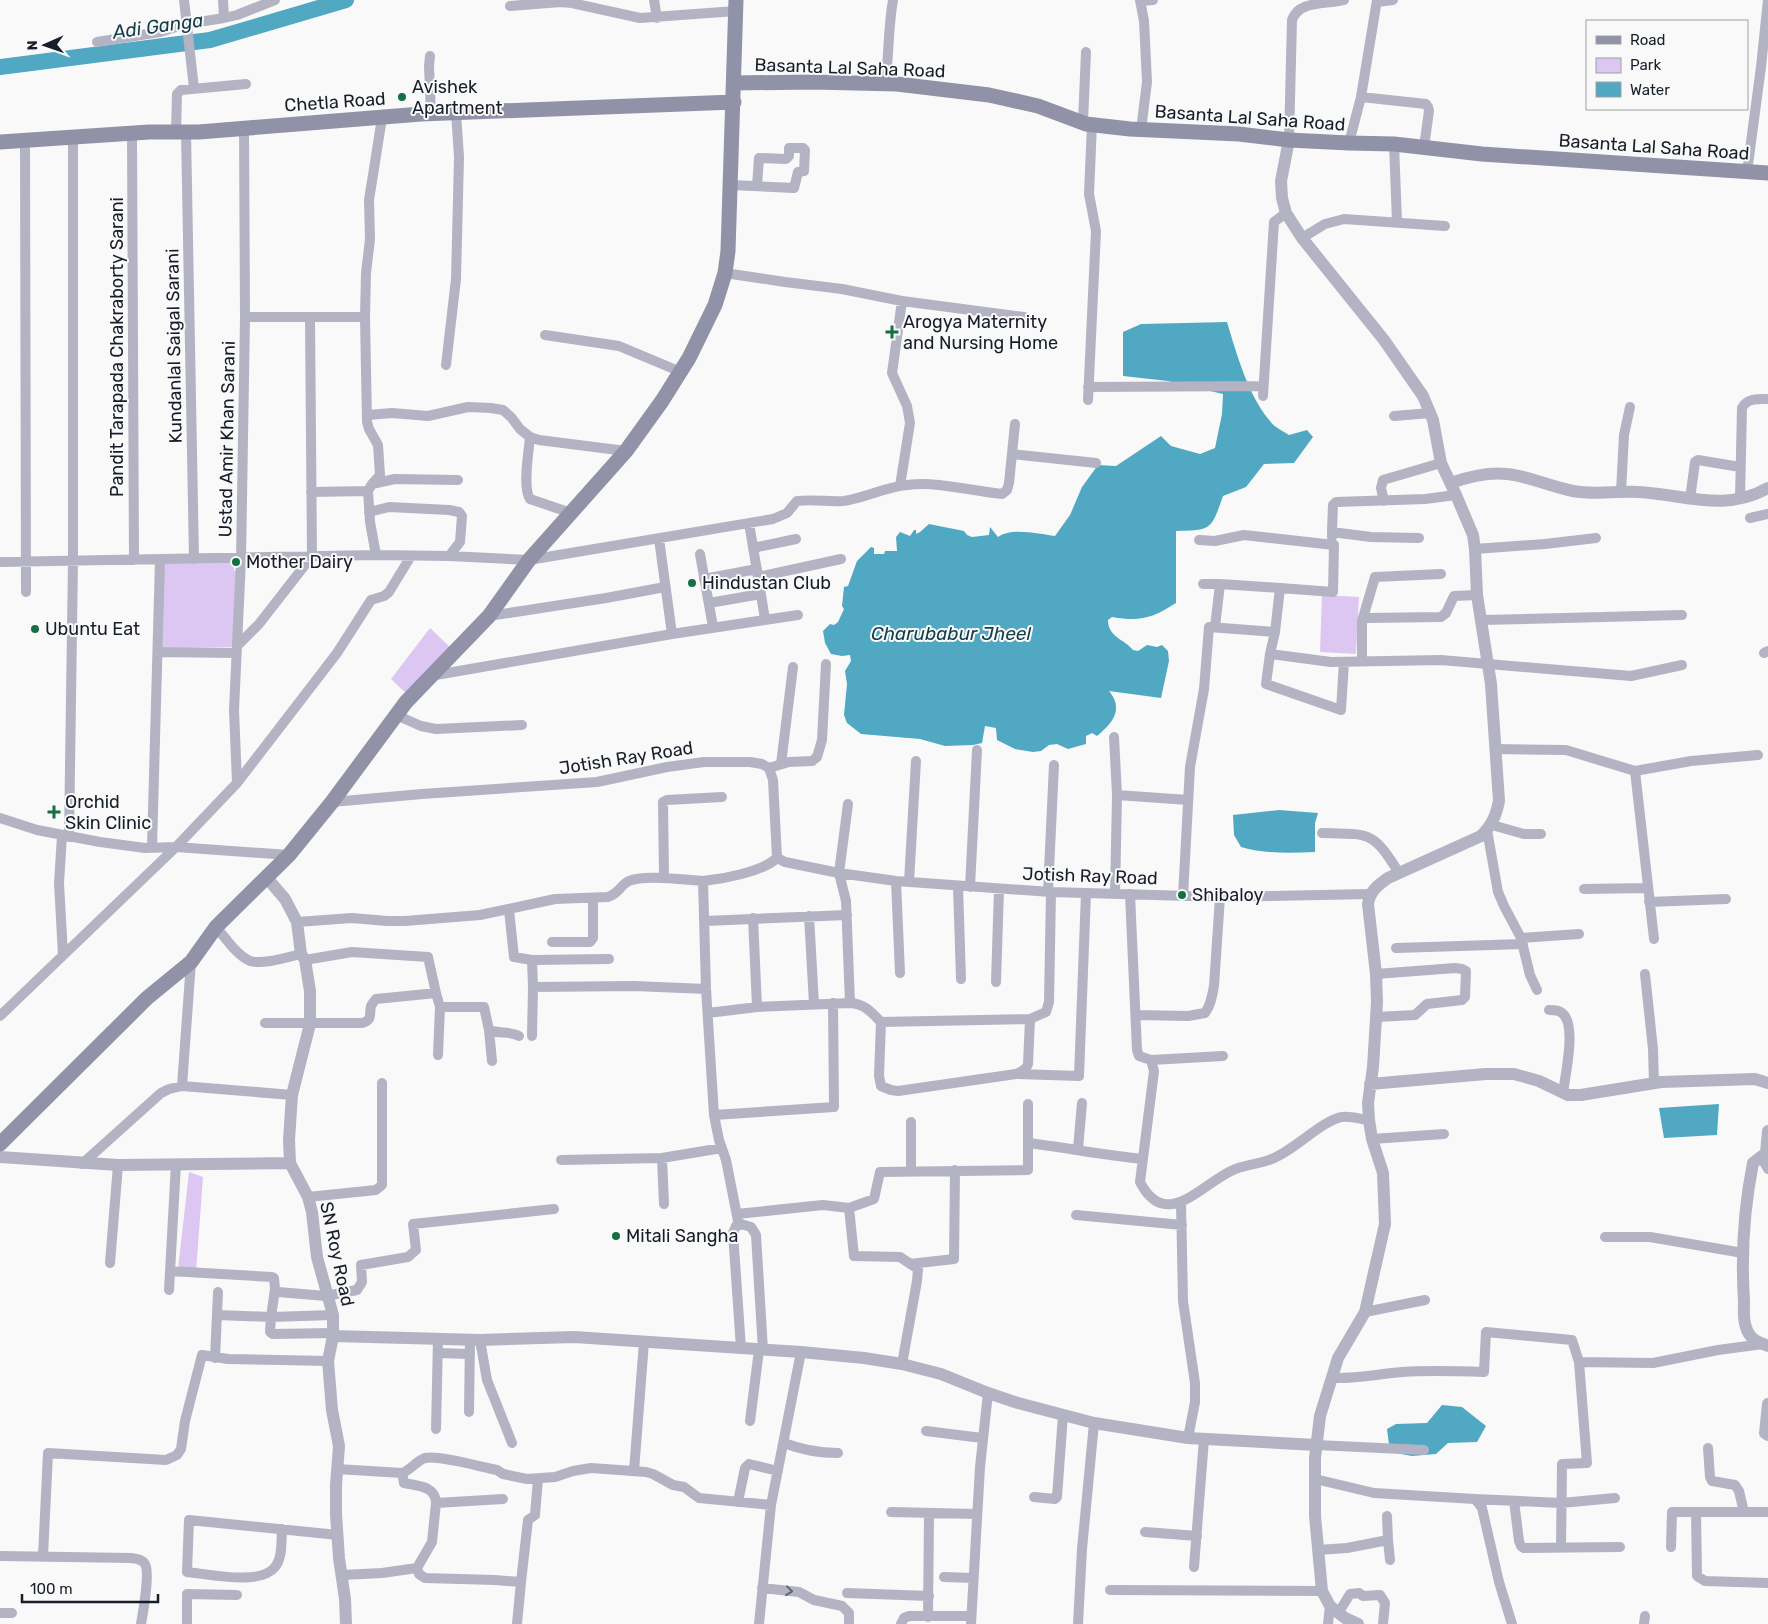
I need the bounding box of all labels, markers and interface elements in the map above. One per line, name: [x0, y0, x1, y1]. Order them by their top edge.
water label: Adi Ganga: [110, 8, 205, 44]
north arrow: [20, 20, 70, 70]
legend: [1586, 20, 1748, 110]
text: Road: [1630, 31, 1666, 49]
text: N: [24, 40, 41, 51]
street label: Basanta Lal Saha Road: [754, 54, 946, 82]
text: Park: [1630, 56, 1661, 74]
place label: Avishek Apartment: [412, 76, 503, 119]
text: Water: [1630, 81, 1670, 99]
street label: Chetla Road: [284, 87, 386, 117]
marker: Avishek Apartment: [396, 91, 408, 103]
street label: Basanta Lal Saha Road: [1154, 100, 1346, 136]
street label: Basanta Lal Saha Road: [1558, 129, 1750, 165]
street label: Pandit Tarapada Chakraborty Sarani: [106, 197, 128, 497]
street label: Kundanlal Saigal Sarani: [161, 248, 187, 444]
place label: Arogya Maternity and Nursing Home: [903, 311, 1058, 354]
marker: Arogya Maternity and Nursing Home: [885, 325, 899, 339]
street label: Ustad Amir Khan Sarani: [214, 340, 240, 538]
place label: Mother Dairy: [246, 551, 353, 573]
marker: Mother Dairy: [230, 556, 242, 568]
place label: Hindustan Club: [702, 572, 831, 594]
marker: Hindustan Club: [686, 577, 698, 589]
place label: Ubuntu Eat: [45, 618, 140, 640]
water label: Charubabur Jheel: [871, 622, 1031, 645]
marker: Ubuntu Eat: [29, 623, 41, 635]
street label: Jotish Ray Road: [557, 737, 695, 779]
place label: Orchid Skin Clinic: [65, 791, 151, 834]
marker: Orchid Skin Clinic: [47, 805, 61, 819]
street label: Jotish Ray Road: [1022, 863, 1158, 889]
place label: Shibaloy: [1192, 884, 1264, 906]
marker: Shibaloy: [1176, 889, 1188, 901]
street label: SN Roy Road: [315, 1200, 359, 1308]
place label: Mitali Sangha: [626, 1225, 738, 1247]
marker: Mitali Sangha: [610, 1230, 622, 1242]
scale bar: [22, 1572, 159, 1604]
text: 100 m: [30, 1580, 72, 1598]
one-way arrow: [786, 1585, 794, 1596]

